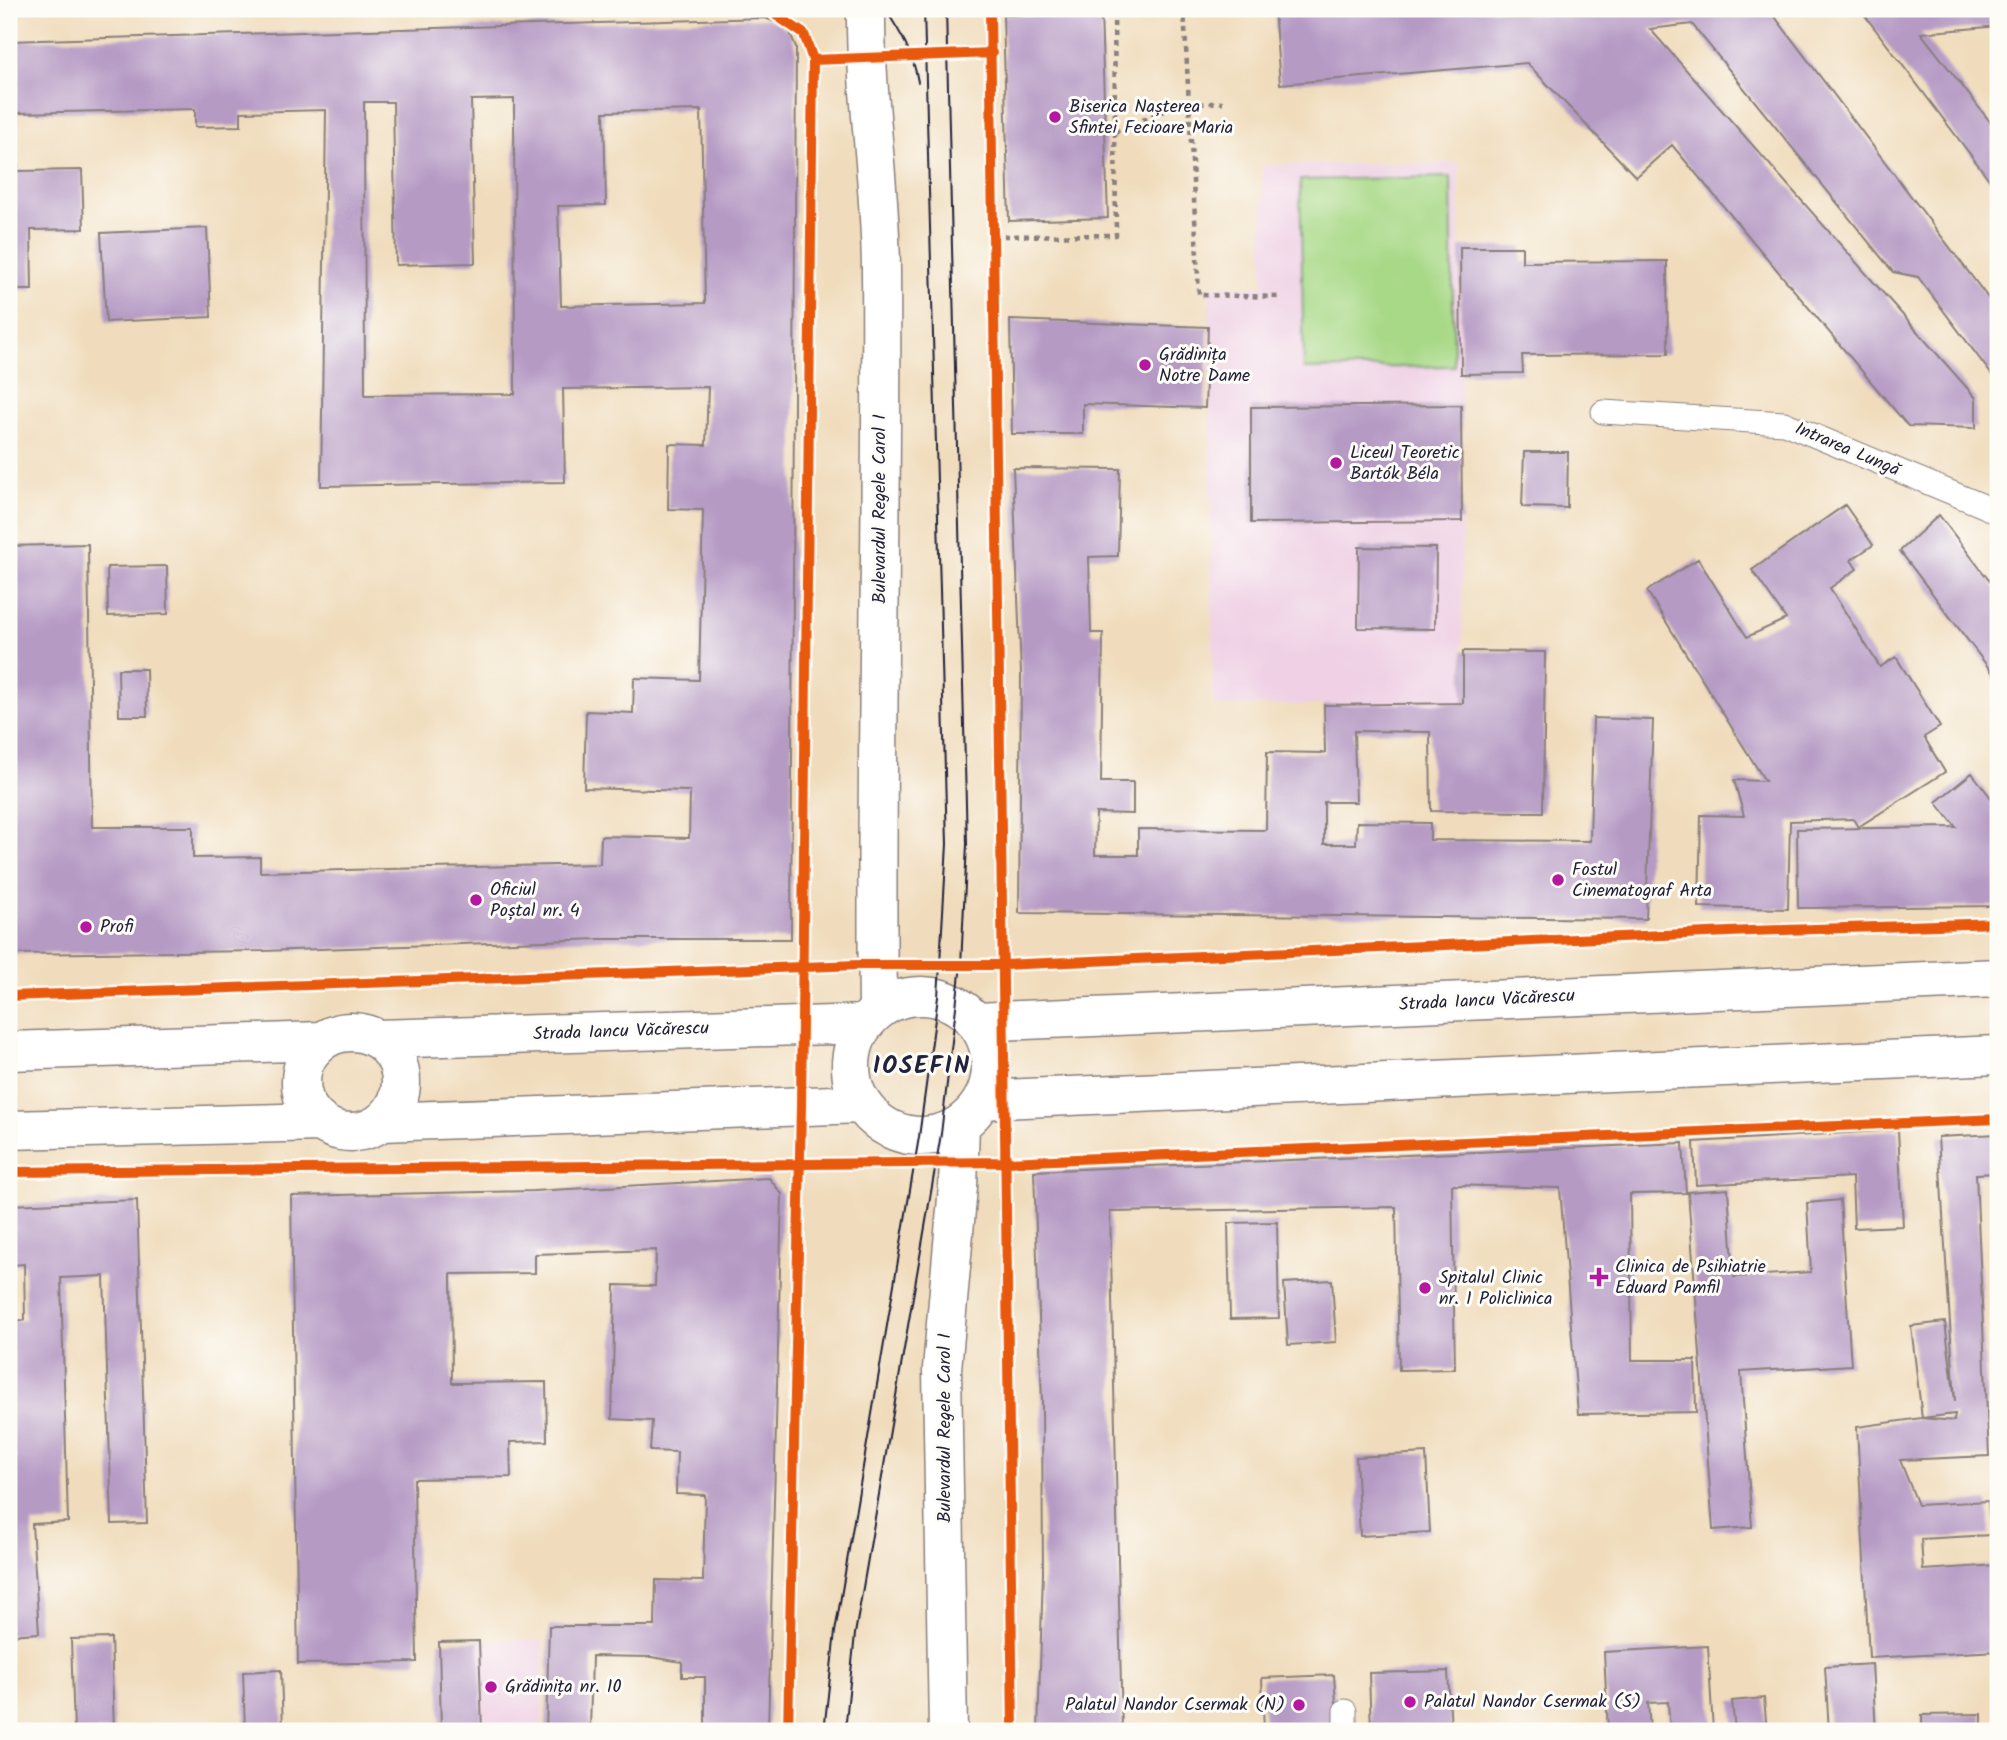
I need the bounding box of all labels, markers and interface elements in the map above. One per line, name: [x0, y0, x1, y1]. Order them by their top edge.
place label: Biserica Nașterea Sfintei Fecioare Maria: [1069, 93, 1233, 143]
marker: Biserica Nașterea Sfintei Fecioare Maria: [1047, 109, 1063, 125]
place label: Grădinița Notre Dame: [1159, 341, 1250, 391]
marker: Grădinița Notre Dame: [1137, 357, 1153, 373]
street label: Bulevardul Regele Carol I: [866, 414, 895, 604]
street label: Intrarea Lungă: [1790, 415, 1905, 486]
place label: Liceul Teoretic Bartók Béla: [1350, 439, 1460, 489]
marker: Liceul Teoretic Bartók Béla: [1328, 455, 1344, 471]
place label: Fostul Cinematograf Arta: [1572, 856, 1712, 906]
marker: Fostul Cinematograf Arta: [1550, 872, 1566, 888]
place label: Oficiul Poștal nr. 4: [490, 876, 580, 926]
marker: Oficiul Poștal nr. 4: [468, 892, 484, 908]
place label: Profi: [100, 913, 134, 942]
marker: Profi: [78, 919, 94, 935]
street label: Strada Iancu Văcărescu: [1398, 982, 1576, 1020]
street label: Strada Iancu Văcărescu: [533, 1014, 710, 1050]
district label: IOSEFIN: [873, 1047, 971, 1086]
place label: Clinica de Psihiatrie Eduard Pamfil: [1615, 1253, 1766, 1303]
place label: Spitalul Clinic nr. 1 Policlinica: [1439, 1264, 1553, 1314]
marker: Clinica de Psihiatrie Eduard Pamfil: [1589, 1267, 1609, 1287]
marker: Spitalul Clinic nr. 1 Policlinica: [1417, 1280, 1433, 1296]
street label: Bulevardul Regele Carol I: [931, 1333, 960, 1523]
place label: Grădinița nr. 10: [505, 1673, 622, 1702]
marker: Grădinița nr. 10: [483, 1679, 499, 1695]
place label: Palatul Nandor Csermak (S): [1424, 1688, 1641, 1717]
place label: Palatul Nandor Csermak (N): [1065, 1691, 1285, 1720]
marker: Palatul Nandor Csermak (S): [1402, 1694, 1418, 1710]
marker: Palatul Nandor Csermak (N): [1291, 1697, 1307, 1713]

